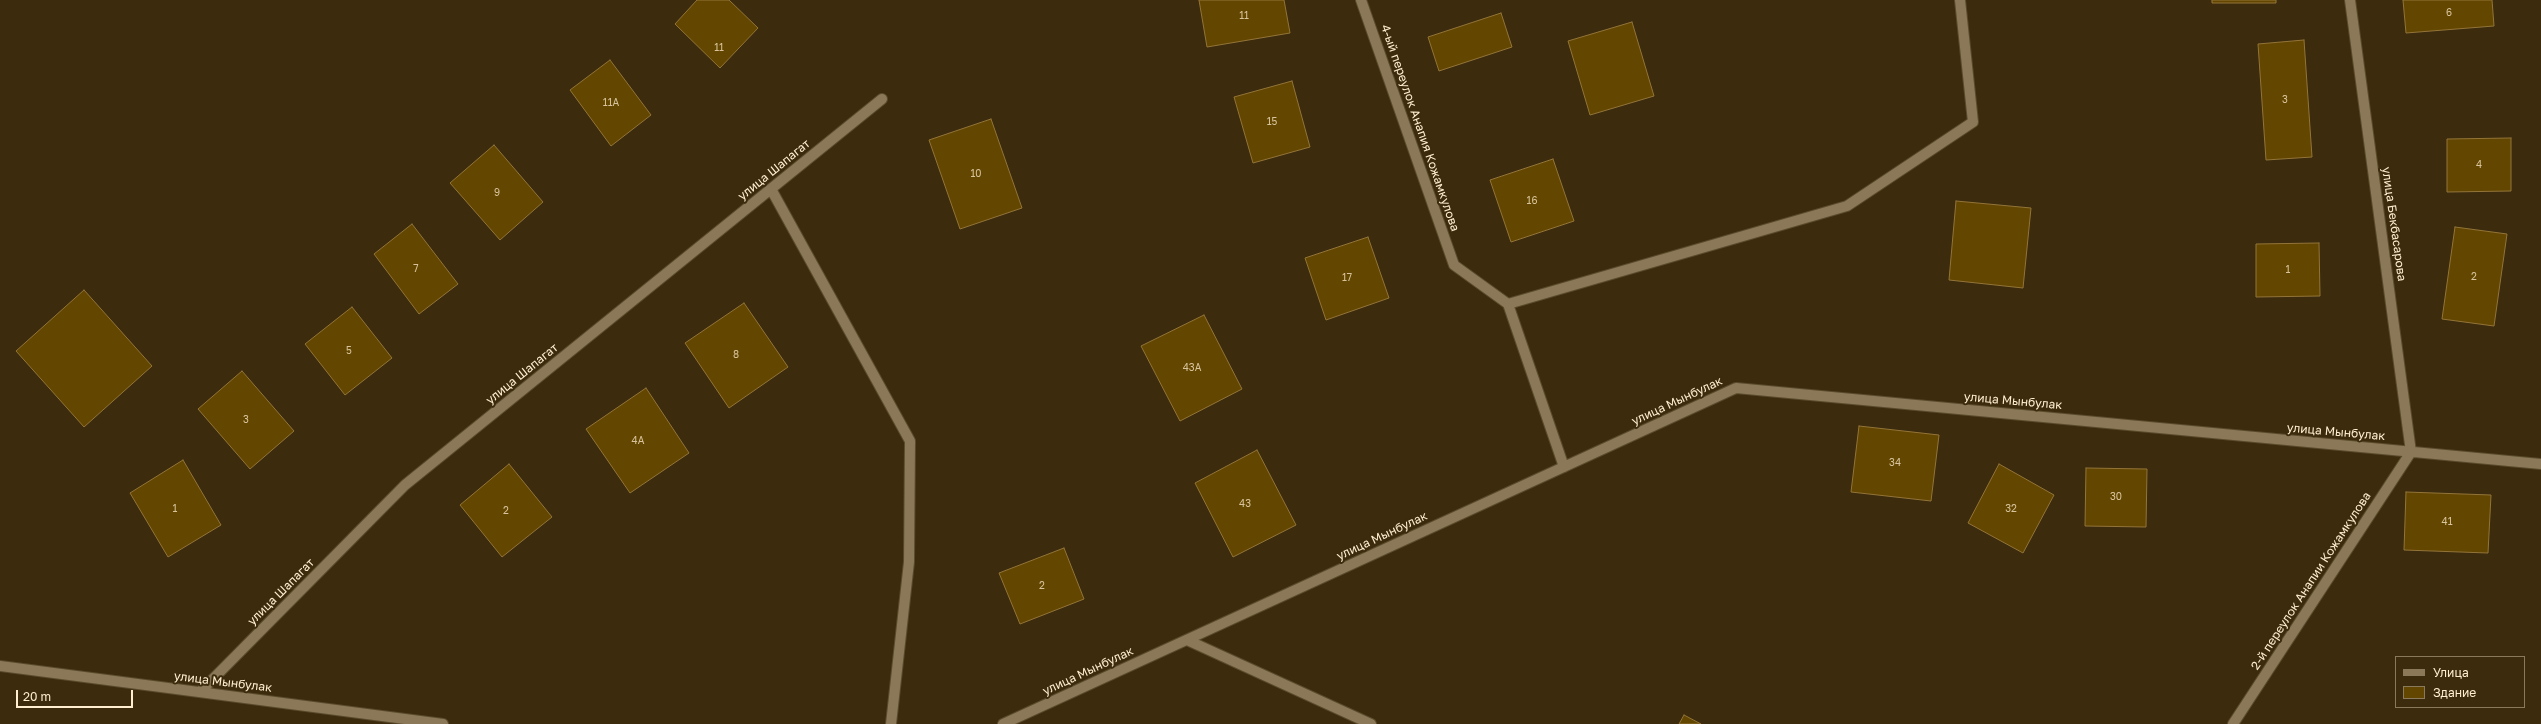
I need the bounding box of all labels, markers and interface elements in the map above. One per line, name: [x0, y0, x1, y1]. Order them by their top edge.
house number: 6: [2446, 7, 2452, 19]
house number: 11: [1239, 10, 1249, 22]
street label: 4-ый переулок Анапия Кожамкулова: [1378, 23, 1462, 233]
house number: 11: [714, 42, 724, 54]
house number: 3: [2282, 94, 2288, 106]
house number: 11А: [603, 97, 619, 109]
house number: 15: [1267, 116, 1277, 128]
street label: улица Шапагат: [735, 137, 813, 203]
house number: 4: [2476, 159, 2482, 171]
street label: улица Бекбасарова: [2379, 166, 2409, 282]
house number: 10: [970, 168, 982, 180]
house number: 9: [494, 187, 500, 199]
house number: 16: [1527, 195, 1537, 207]
house number: 7: [413, 263, 419, 275]
house number: 1: [2286, 264, 2290, 276]
house number: 2: [2471, 271, 2477, 283]
house number: 17: [1342, 272, 1352, 284]
street label: улица Шапагат: [483, 341, 561, 407]
house number: 5: [346, 345, 352, 357]
house number: 8: [733, 349, 739, 361]
house number: 43А: [1183, 362, 1201, 374]
street label: улица Мынбулак: [1629, 374, 1725, 428]
street label: улица Мынбулак: [1963, 390, 2063, 412]
house number: 3: [243, 414, 249, 426]
street label: улица Мынбулак: [2286, 421, 2386, 443]
house number: 4А: [632, 435, 644, 447]
house number: 34: [1889, 457, 1901, 469]
street label: 2-й переулок Анапии Кожамкулова: [2248, 489, 2374, 673]
house number: 30: [2110, 491, 2122, 503]
house number: 43: [1239, 498, 1251, 510]
house number: 1: [173, 503, 177, 515]
house number: 32: [2005, 503, 2017, 515]
house number: 2: [503, 505, 509, 517]
street label: улица Мынбулак: [1334, 509, 1430, 563]
house number: 41: [2442, 516, 2452, 528]
street label: улица Шапагат: [245, 556, 317, 628]
house number: 2: [1039, 580, 1045, 592]
street label: улица Мынбулак: [1040, 644, 1136, 698]
legend: [2395, 656, 2525, 708]
text: Улица: [2433, 665, 2469, 680]
street label: улица Мынбулак: [173, 669, 273, 695]
scale bar: [18, 682, 135, 708]
text: Здание: [2433, 685, 2476, 700]
text: 20 m: [23, 689, 51, 704]

